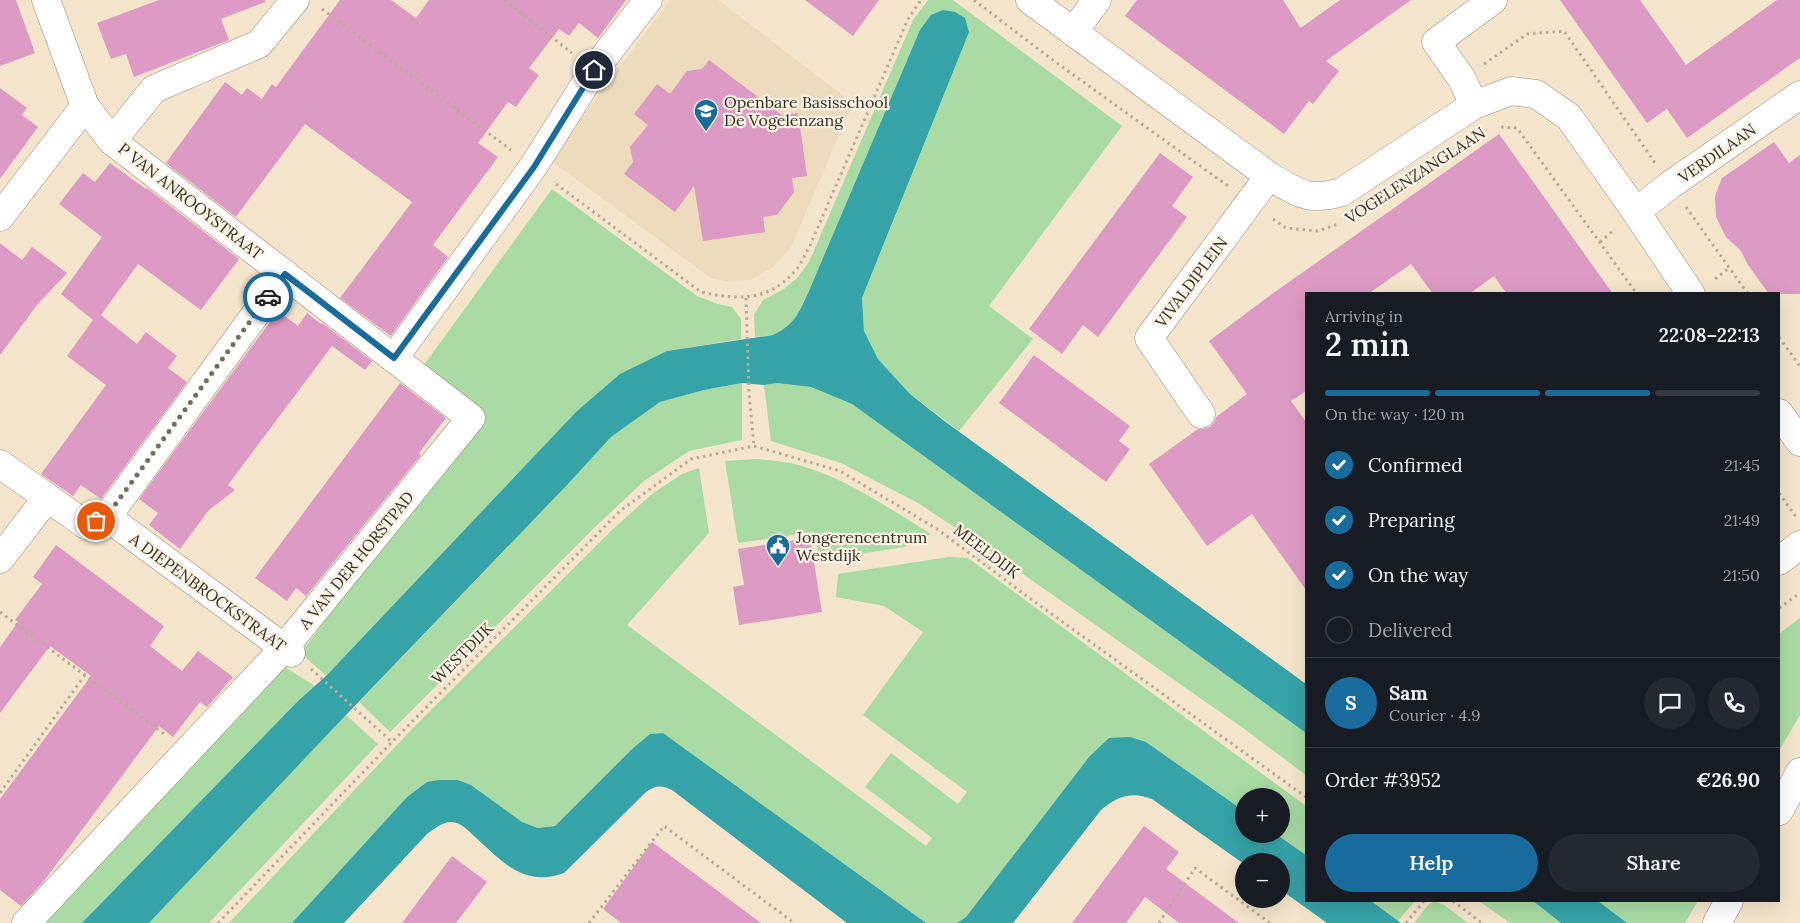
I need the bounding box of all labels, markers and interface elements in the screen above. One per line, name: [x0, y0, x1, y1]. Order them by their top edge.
pin: [573, 49, 615, 91]
icon: home: [580, 56, 608, 84]
place label: Openbare Basisschool De Vogelenzang: [724, 92, 888, 130]
school or university icon: Openbare Basisschool De Vogelenzang: [693, 98, 719, 132]
street label: VERDILAAN: [1674, 119, 1760, 188]
street label: VOGELENZANGLAAN: [1340, 122, 1489, 228]
street label: P VAN ANROOYSTRAAT: [115, 138, 267, 264]
street label: VIVALDIPLEIN: [1150, 233, 1232, 332]
courier: [243, 272, 293, 322]
icon: car: [254, 283, 282, 311]
text: Arriving in: [1325, 306, 1403, 326]
text: 22:08–22:13: [1659, 323, 1760, 347]
text: 2 min: [1325, 324, 1410, 365]
text: On the way · 120 m: [1325, 404, 1465, 424]
icon: check: [1325, 451, 1353, 479]
text: Confirmed: [1368, 453, 1463, 477]
text: 21:45: [1724, 455, 1760, 475]
street label: A VAN DER HORSTPAD: [294, 487, 418, 634]
pin: [75, 500, 117, 542]
icon: check: [1325, 506, 1353, 534]
icon: bag: [82, 507, 110, 535]
text: Preparing: [1368, 508, 1455, 532]
text: 21:49: [1724, 510, 1760, 530]
street label: MEELDIJK: [950, 520, 1024, 582]
place label: Jongerencentrum Westdijk: [795, 527, 927, 565]
street label: A DIEPENBROCKSTRAAT: [125, 528, 290, 655]
public building icon: Jongerencentrum Westdijk: [765, 533, 791, 567]
icon: check: [1325, 561, 1353, 589]
text: On the way: [1368, 563, 1468, 587]
text: 21:50: [1723, 565, 1760, 585]
street label: WESTDIJK: [427, 618, 497, 688]
text: Delivered: [1368, 618, 1452, 642]
button: chat: [1644, 677, 1696, 729]
button: phone: [1708, 677, 1760, 729]
text: Sam: [1389, 681, 1428, 705]
text: S: [1345, 691, 1357, 715]
text: Courier · 4.9: [1389, 705, 1480, 725]
text: Order #3952: [1325, 768, 1441, 792]
text: €26.90: [1696, 768, 1760, 792]
map controls: [1235, 788, 1290, 908]
button: +: [1235, 788, 1290, 843]
button: Help: [1325, 834, 1538, 892]
button: Share: [1548, 834, 1760, 892]
button: −: [1235, 853, 1290, 908]

